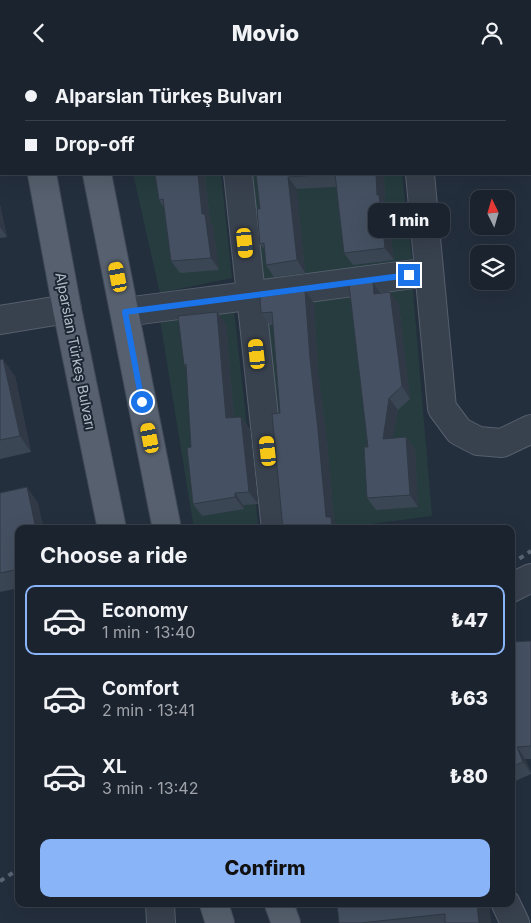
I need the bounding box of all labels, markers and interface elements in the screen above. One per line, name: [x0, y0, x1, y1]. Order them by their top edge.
icon: back: [25, 19, 53, 47]
icon: person: [478, 19, 506, 47]
text: Movio: [232, 20, 299, 46]
text: Alparslan Türkeş Bulvarı: [55, 85, 282, 108]
text: Drop-off: [55, 133, 135, 156]
north arrow: [470, 190, 515, 235]
map controls: [470, 190, 515, 290]
callout: 1 min: [368, 203, 450, 237]
text: 1 min: [389, 210, 429, 230]
car: [235, 227, 254, 259]
button: layers: [470, 245, 515, 290]
car: [107, 261, 128, 293]
route end: [398, 264, 420, 286]
street label: Alparslan Türkeş Bulvarı: [52, 271, 100, 431]
car: [247, 338, 266, 370]
route start: [131, 391, 153, 413]
car: [139, 422, 160, 454]
car: [258, 435, 277, 467]
text: Choose a ride: [40, 542, 188, 568]
icon: car: [42, 598, 87, 643]
text: Economy: [102, 599, 188, 622]
text: ₺47: [451, 609, 488, 632]
text: 1 min · 13:40: [102, 622, 195, 642]
icon: car: [42, 676, 87, 721]
text: Comfort: [102, 677, 179, 700]
text: ₺63: [450, 687, 488, 710]
text: 2 min · 13:41: [102, 700, 195, 720]
icon: car: [42, 754, 87, 799]
text: XL: [102, 755, 127, 778]
text: ₺80: [450, 765, 488, 788]
text: 3 min · 13:42: [102, 778, 198, 798]
button: Confirm: [40, 839, 490, 897]

